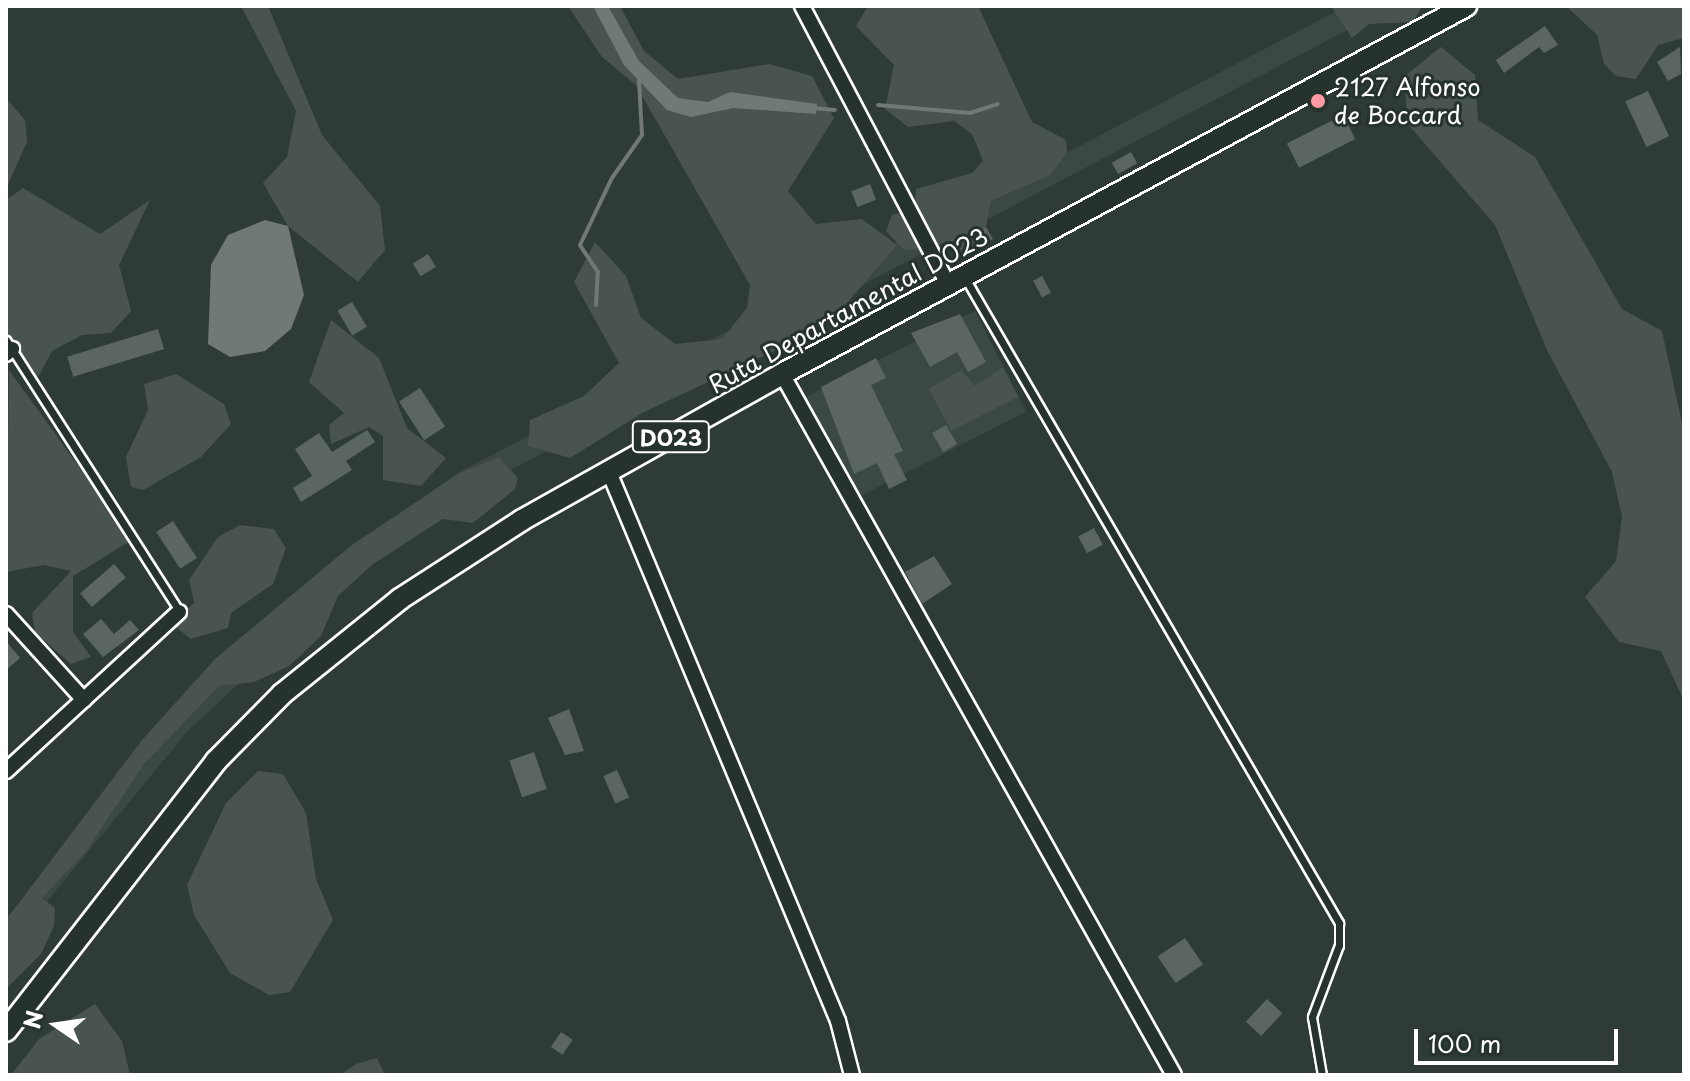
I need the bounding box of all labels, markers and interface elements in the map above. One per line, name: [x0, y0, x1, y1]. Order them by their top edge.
place label: 2127 Alfonso de Boccard: [1334, 73, 1485, 129]
marker: 2127 Alfonso de Boccard: [1309, 92, 1327, 110]
street label: Ruta Departamental D023: [703, 221, 993, 399]
road number: D023: [631, 419, 711, 455]
north arrow: [16, 985, 96, 1065]
text: N: [14, 1007, 50, 1032]
scale bar: [1418, 1013, 1622, 1063]
text: 100 m: [1428, 1025, 1501, 1061]

